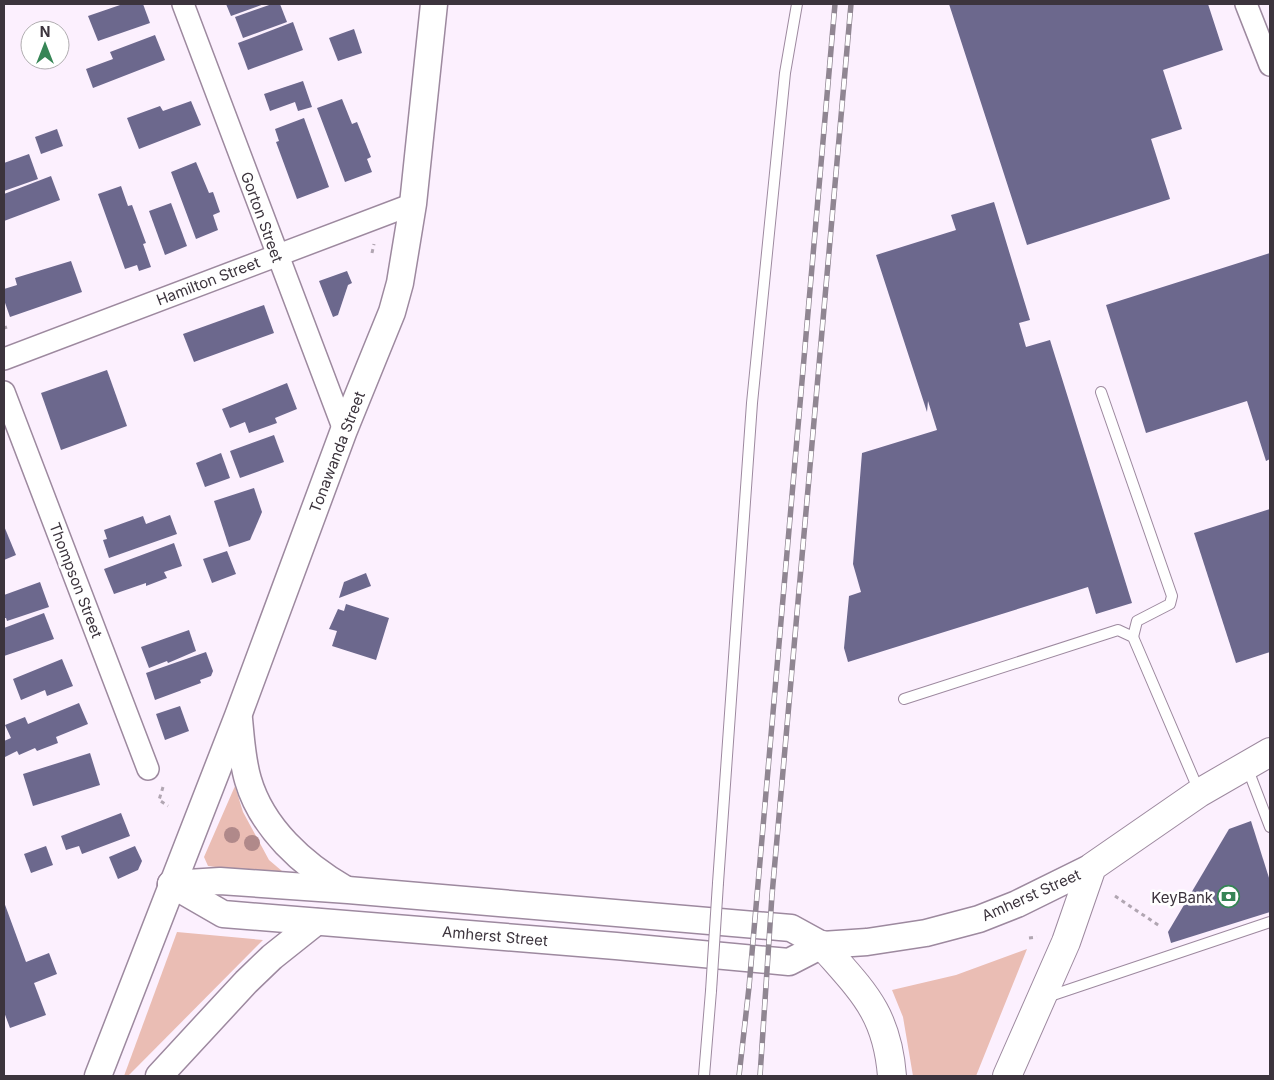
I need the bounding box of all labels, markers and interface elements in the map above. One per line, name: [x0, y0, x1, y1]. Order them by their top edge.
north arrow: [20, 20, 70, 70]
text: N: [40, 23, 50, 40]
street label: Gorton Street: [237, 169, 287, 265]
street label: Hamilton Street: [154, 253, 263, 309]
street label: Tonawanda Street: [305, 389, 369, 515]
street label: Thompson Street: [45, 520, 107, 641]
street label: Amherst Street: [979, 865, 1083, 925]
bank icon: KeyBank: [1217, 885, 1241, 909]
place label: KeyBank: [1151, 888, 1214, 907]
street label: Amherst Street: [441, 922, 549, 950]

